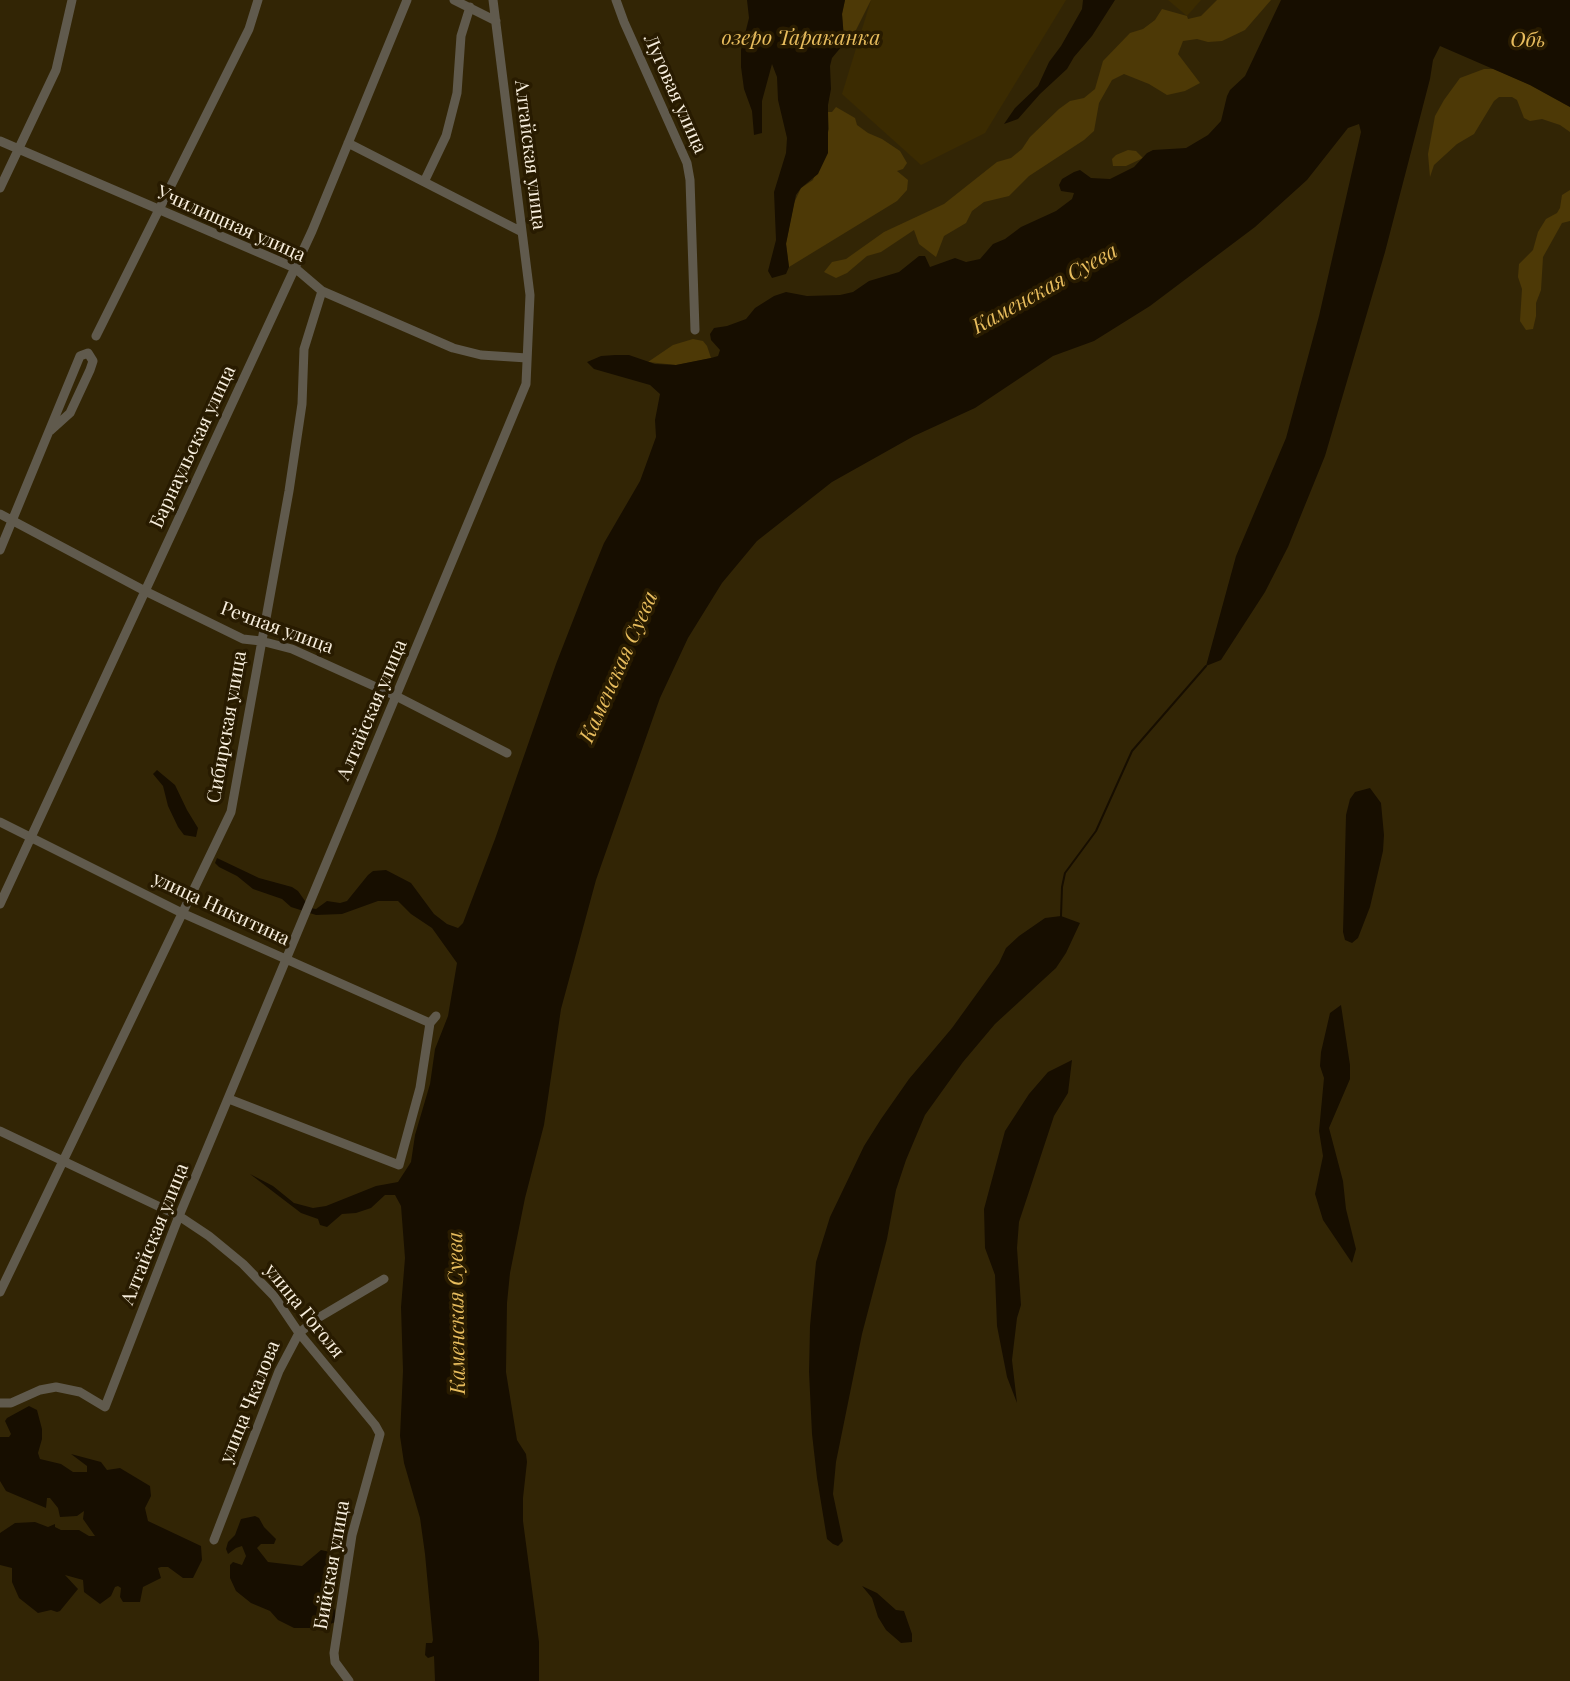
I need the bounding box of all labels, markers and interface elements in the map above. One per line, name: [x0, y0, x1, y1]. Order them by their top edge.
water label: озеро Тараканка: [721, 25, 881, 51]
water label: Обь: [1510, 27, 1546, 53]
street label: Луговая улица: [639, 31, 711, 157]
street label: Алтайская улица: [510, 79, 550, 231]
street label: Училищная улица: [153, 181, 309, 267]
water label: Каменская Суева: [968, 239, 1122, 339]
street label: Барнаульская улица: [145, 362, 241, 532]
water label: Каменская Суева: [574, 588, 664, 746]
street label: Речная улица: [217, 597, 337, 659]
street label: Алтайская улица: [332, 636, 412, 784]
street label: Сибирская улица: [202, 649, 252, 805]
street label: улица Никитина: [149, 867, 293, 951]
street label: Алтайская улица: [116, 1160, 194, 1308]
water label: Каменская Суева: [443, 1231, 471, 1395]
street label: улица Гоголя: [259, 1259, 349, 1363]
street label: улица Чкалова: [215, 1337, 285, 1467]
street label: Бийская улица: [309, 1499, 355, 1631]

